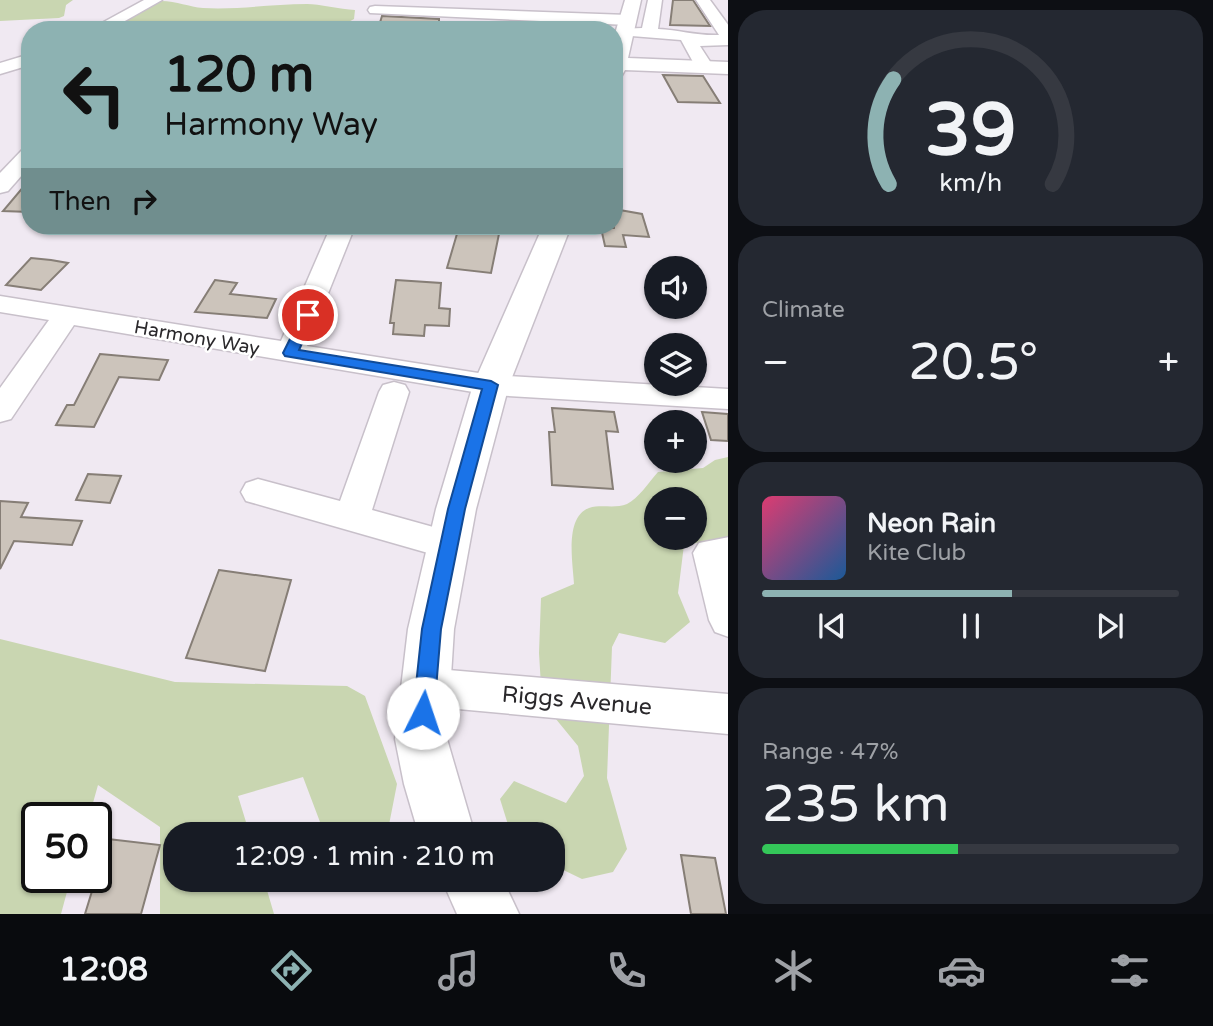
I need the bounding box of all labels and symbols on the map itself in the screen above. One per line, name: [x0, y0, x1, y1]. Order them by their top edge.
pin: [278, 285, 338, 345]
street label: Harmony Way: [132, 316, 261, 360]
position arrow: [386, 676, 460, 750]
street label: Riggs Avenue: [501, 680, 653, 722]
speed limit sign: 50: [21, 802, 112, 893]

